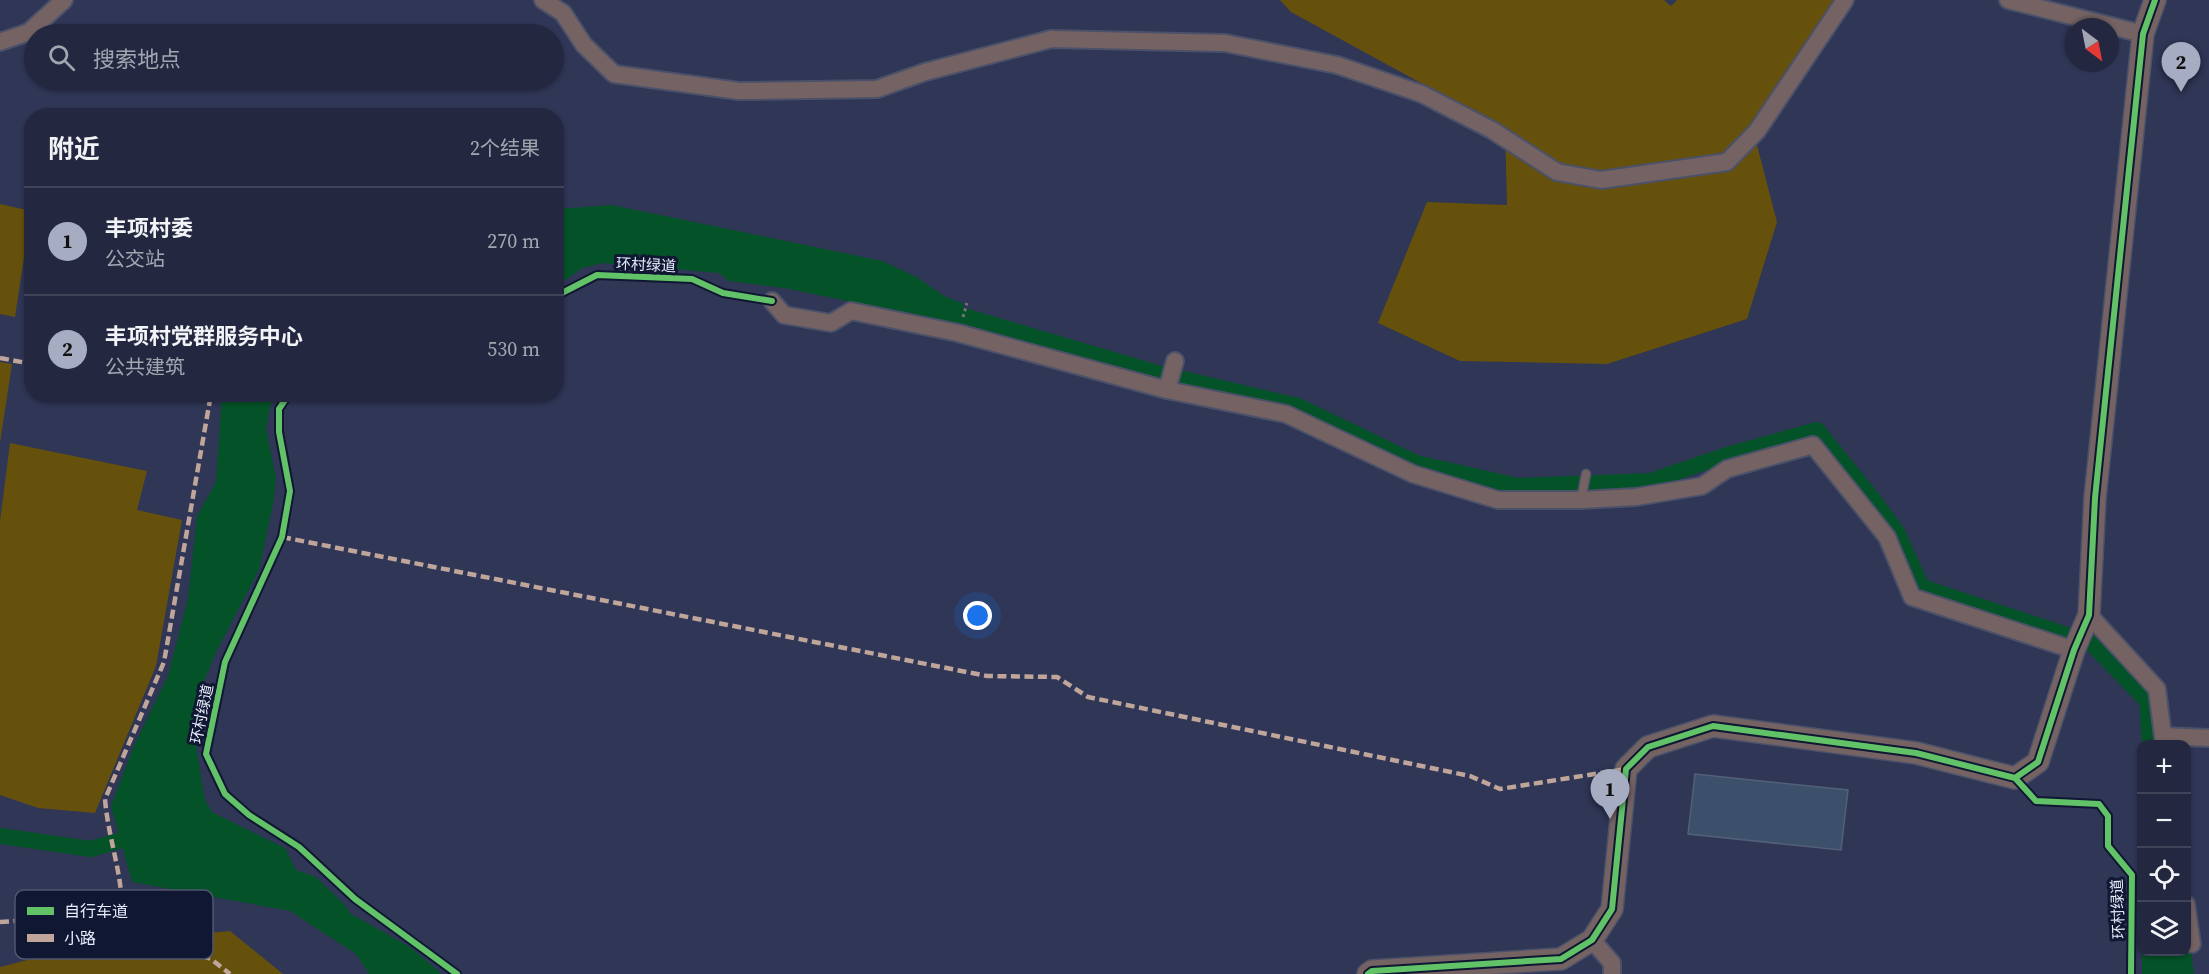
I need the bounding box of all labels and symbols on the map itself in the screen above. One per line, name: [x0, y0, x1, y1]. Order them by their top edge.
north arrow: [2065, 18, 2119, 72]
pin: 2: [2162, 42, 2200, 92]
street label: 环村绿道: [616, 252, 677, 277]
your location: [963, 601, 992, 630]
street label: 环村绿道: [185, 682, 218, 745]
pin: 1: [1590, 770, 1630, 819]
street label: 环村绿道: [2106, 879, 2129, 939]
legend: [15, 890, 213, 959]
text: 自行车道: [64, 900, 128, 922]
text: 小路: [64, 927, 96, 949]

